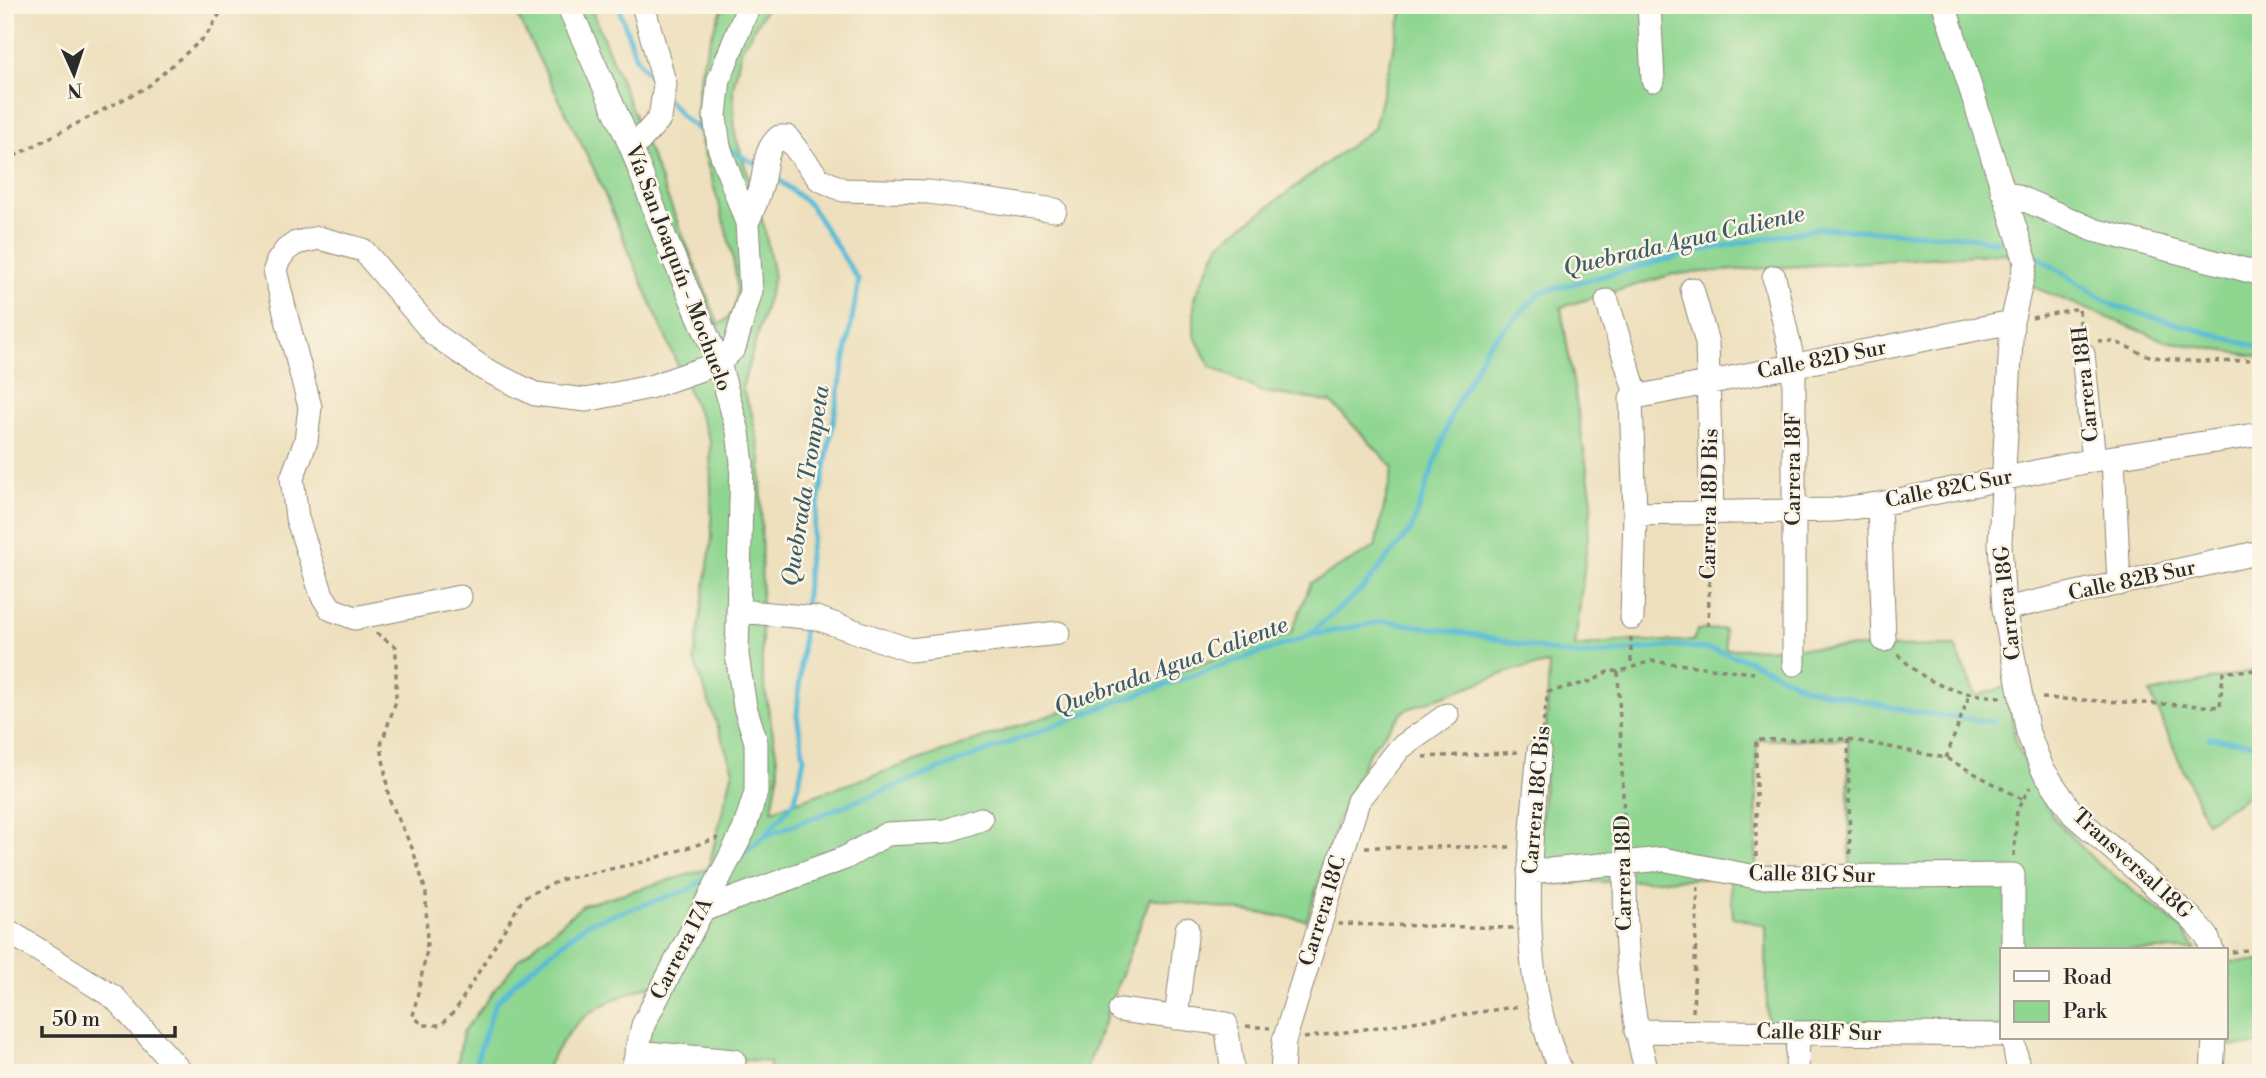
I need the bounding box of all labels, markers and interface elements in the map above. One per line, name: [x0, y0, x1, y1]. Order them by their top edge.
north arrow: [38, 38, 108, 108]
text: N: [67, 78, 83, 102]
street label: Vía San Joaquín - Mochuelo: [619, 140, 737, 395]
water label: Quebrada Agua Caliente: [1561, 200, 1808, 282]
street label: Carrera 18H: [2067, 325, 2105, 443]
street label: Calle 82D Sur: [1755, 335, 1889, 385]
water label: Quebrada Trompeta: [776, 383, 836, 588]
street label: Carrera 18F: [1781, 412, 1807, 526]
street label: Carrera 18D Bis: [1696, 428, 1724, 580]
street label: Calle 82C Sur: [1883, 464, 2015, 514]
street label: Carrera 18G: [1989, 544, 2027, 662]
street label: Calle 82B Sur: [2066, 555, 2198, 607]
water label: Quebrada Agua Caliente: [1050, 611, 1292, 721]
street label: Carrera 18C Bis: [1518, 725, 1556, 875]
street label: Transversal 18G: [2067, 803, 2198, 925]
street label: Carrera 18D: [1610, 815, 1638, 931]
street label: Carrera 18C: [1294, 853, 1352, 969]
street label: Calle 81G Sur: [1748, 861, 1876, 889]
street label: Carrera 17A: [645, 893, 719, 1004]
legend: [2000, 948, 2228, 1040]
text: Road: [2063, 965, 2112, 991]
scale bar: [42, 994, 175, 1038]
text: Park: [2063, 999, 2108, 1025]
text: 50 m: [52, 1007, 100, 1033]
street label: Calle 81F Sur: [1756, 1019, 1882, 1047]

